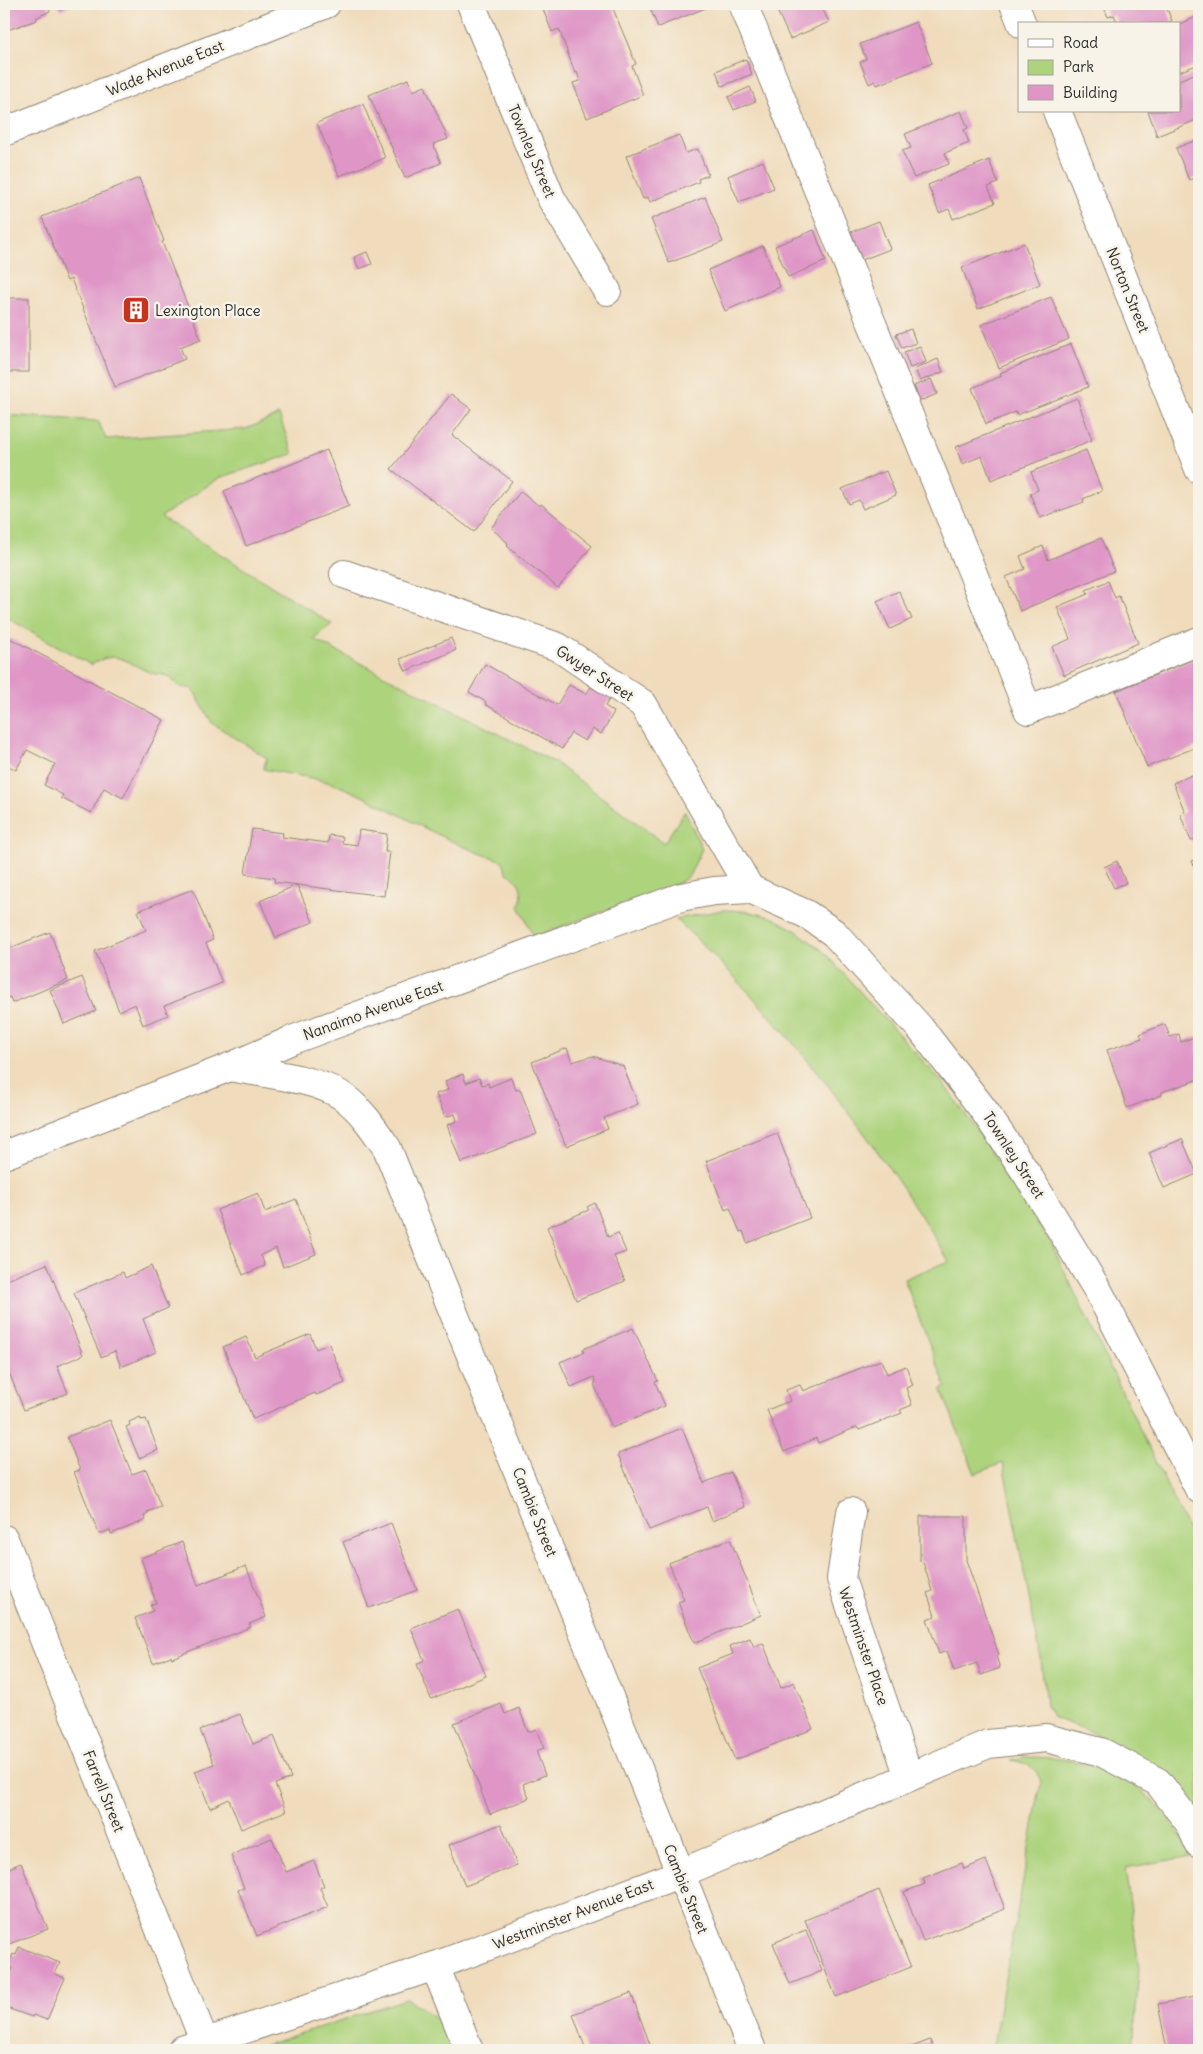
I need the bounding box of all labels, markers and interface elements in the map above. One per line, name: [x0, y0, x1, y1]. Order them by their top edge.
legend: [1018, 22, 1180, 112]
text: Road: [1063, 33, 1098, 52]
street label: Wade Avenue East: [104, 36, 226, 100]
text: Park: [1063, 57, 1094, 76]
text: Building: [1063, 83, 1118, 102]
street label: Townley Street: [504, 102, 560, 200]
street label: Norton Street: [1102, 244, 1154, 336]
building icon: Lexington Place: [121, 295, 151, 325]
place label: Lexington Place: [155, 301, 261, 320]
street label: Gwyer Street: [553, 641, 637, 705]
street label: Nanaimo Avenue East: [300, 976, 446, 1044]
street label: Townley Street: [979, 1108, 1049, 1202]
street label: Cambie Street: [508, 1464, 562, 1560]
street label: Westminster Place: [835, 1584, 893, 1708]
street label: Farrell Street: [79, 1747, 129, 1835]
street label: Cambie Street: [659, 1841, 713, 1937]
street label: Westminster Avenue East: [490, 1875, 656, 1953]

